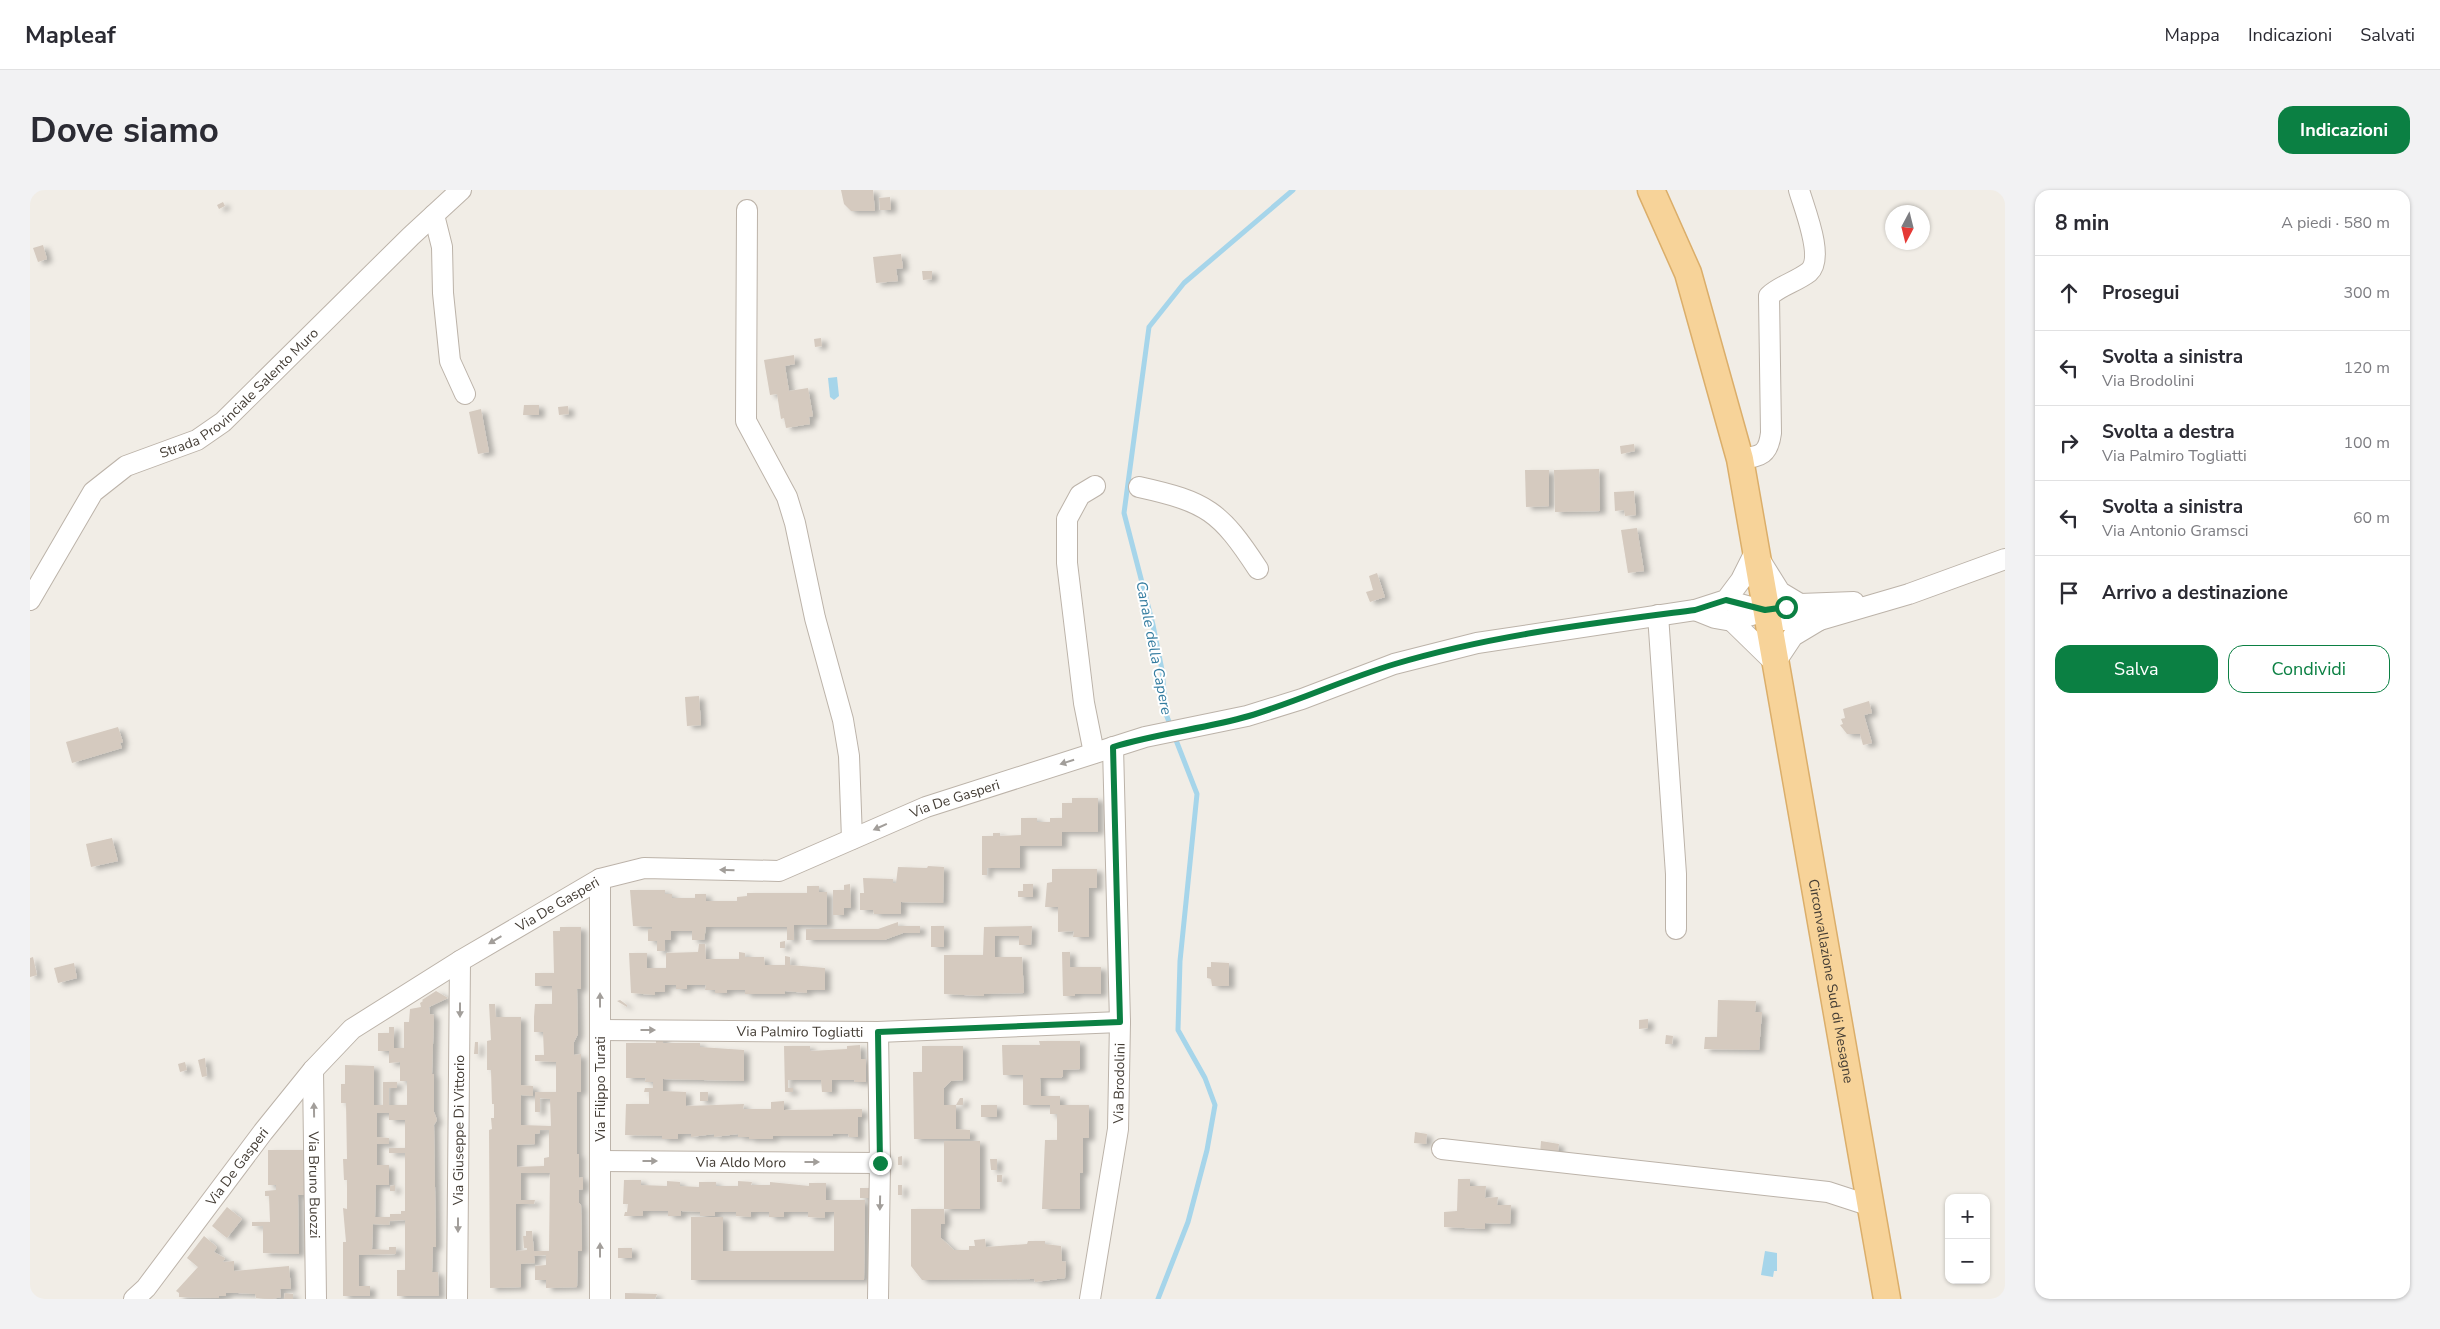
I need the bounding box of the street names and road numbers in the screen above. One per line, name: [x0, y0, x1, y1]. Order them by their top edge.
street label: Strada Provinciale Salento Muro: [157, 323, 323, 462]
street label: Via De Gasperi: [906, 775, 1002, 823]
street label: Via De Gasperi: [511, 872, 603, 936]
street label: Circonvallazione Sud di Mesagne: [1804, 877, 1859, 1085]
street label: Via Palmiro Togliatti: [736, 1021, 863, 1041]
street label: Via Filippo Turati: [591, 1036, 610, 1143]
street label: Via Brodolini: [1109, 1043, 1129, 1125]
street label: Via Giuseppe Di Vittorio: [448, 1055, 469, 1206]
street label: Via De Gasperi: [201, 1123, 273, 1211]
street label: Via Bruno Buozzi: [304, 1130, 325, 1239]
street label: Via Aldo Moro: [695, 1152, 786, 1172]

